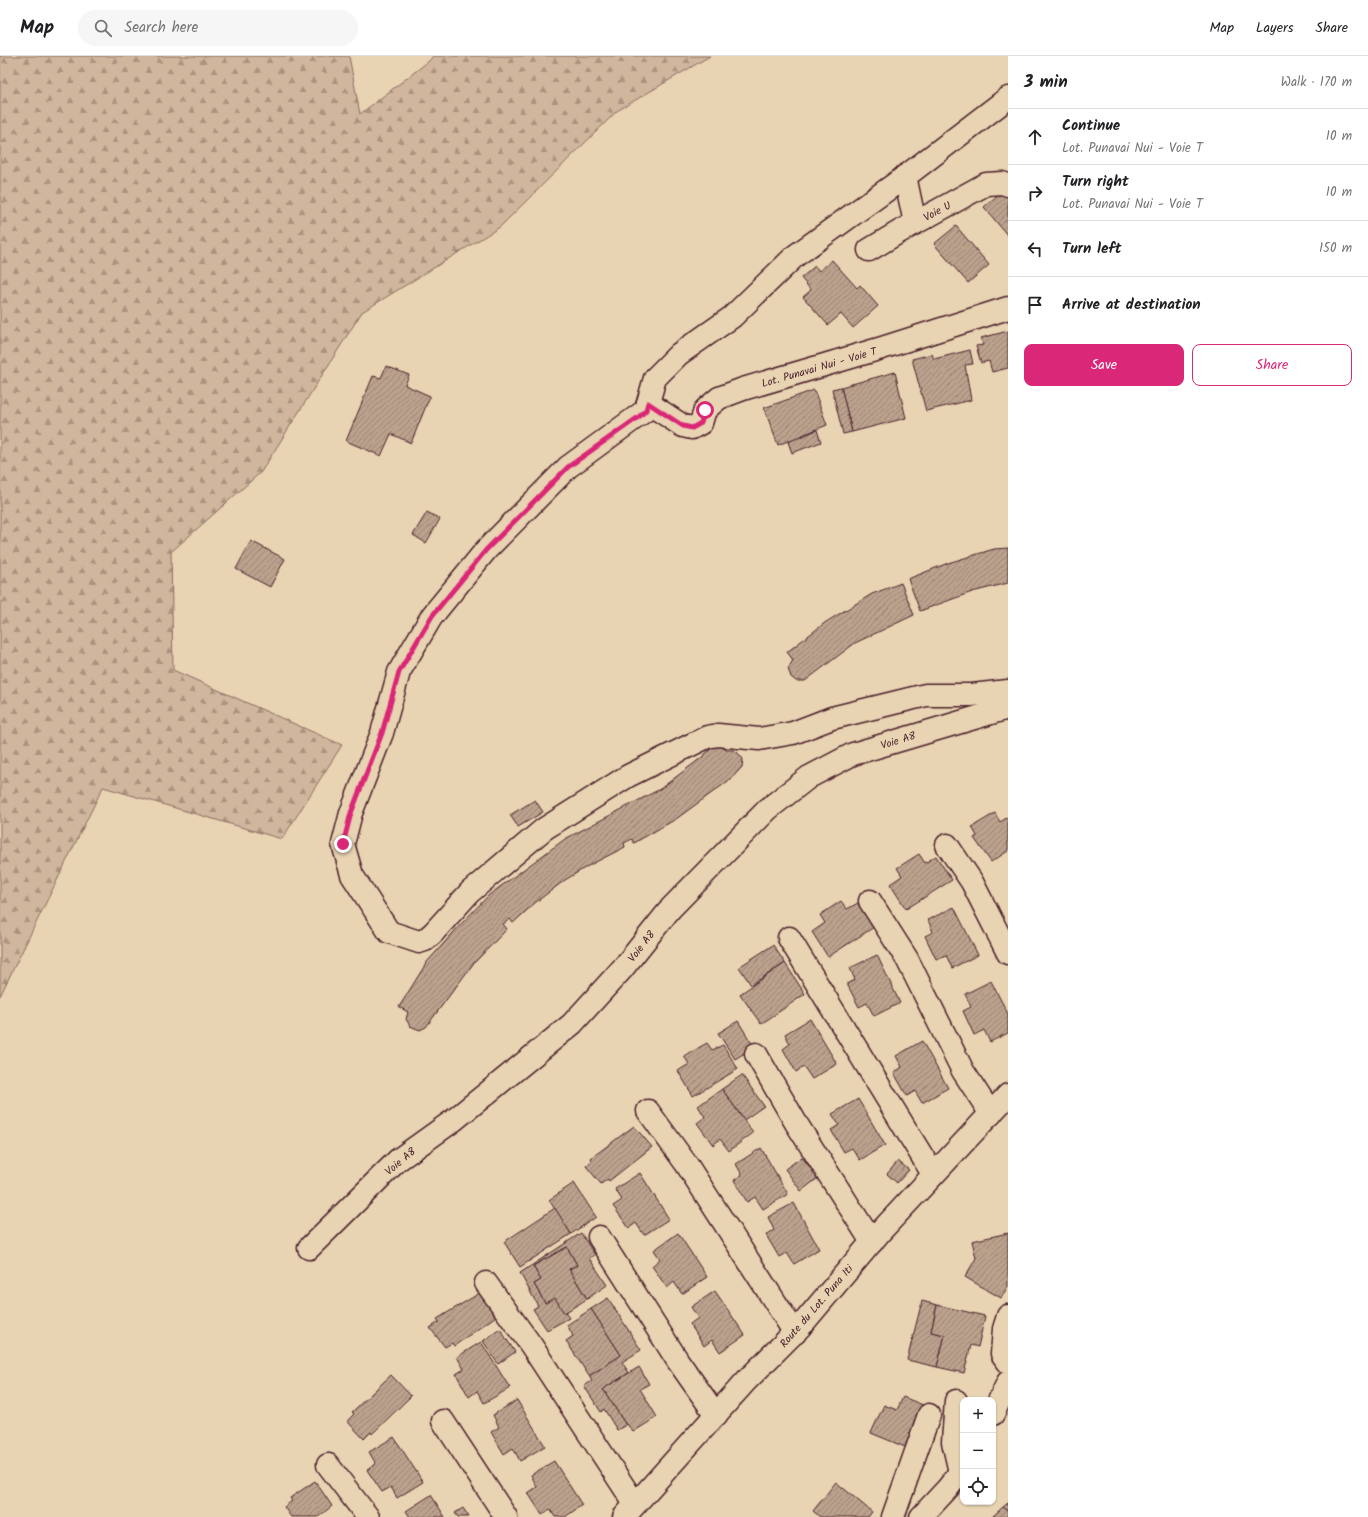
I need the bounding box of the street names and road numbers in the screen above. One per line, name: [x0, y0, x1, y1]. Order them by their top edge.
street label: Voie U: [920, 197, 955, 227]
street label: Lot. Punavai Nui - Voie T: [759, 343, 880, 393]
street label: Voie A8: [878, 727, 919, 755]
street label: Voie A8: [624, 927, 660, 966]
street label: Voie A8: [381, 1143, 421, 1180]
street label: Route du Lot. Puna Iti: [776, 1261, 858, 1352]

